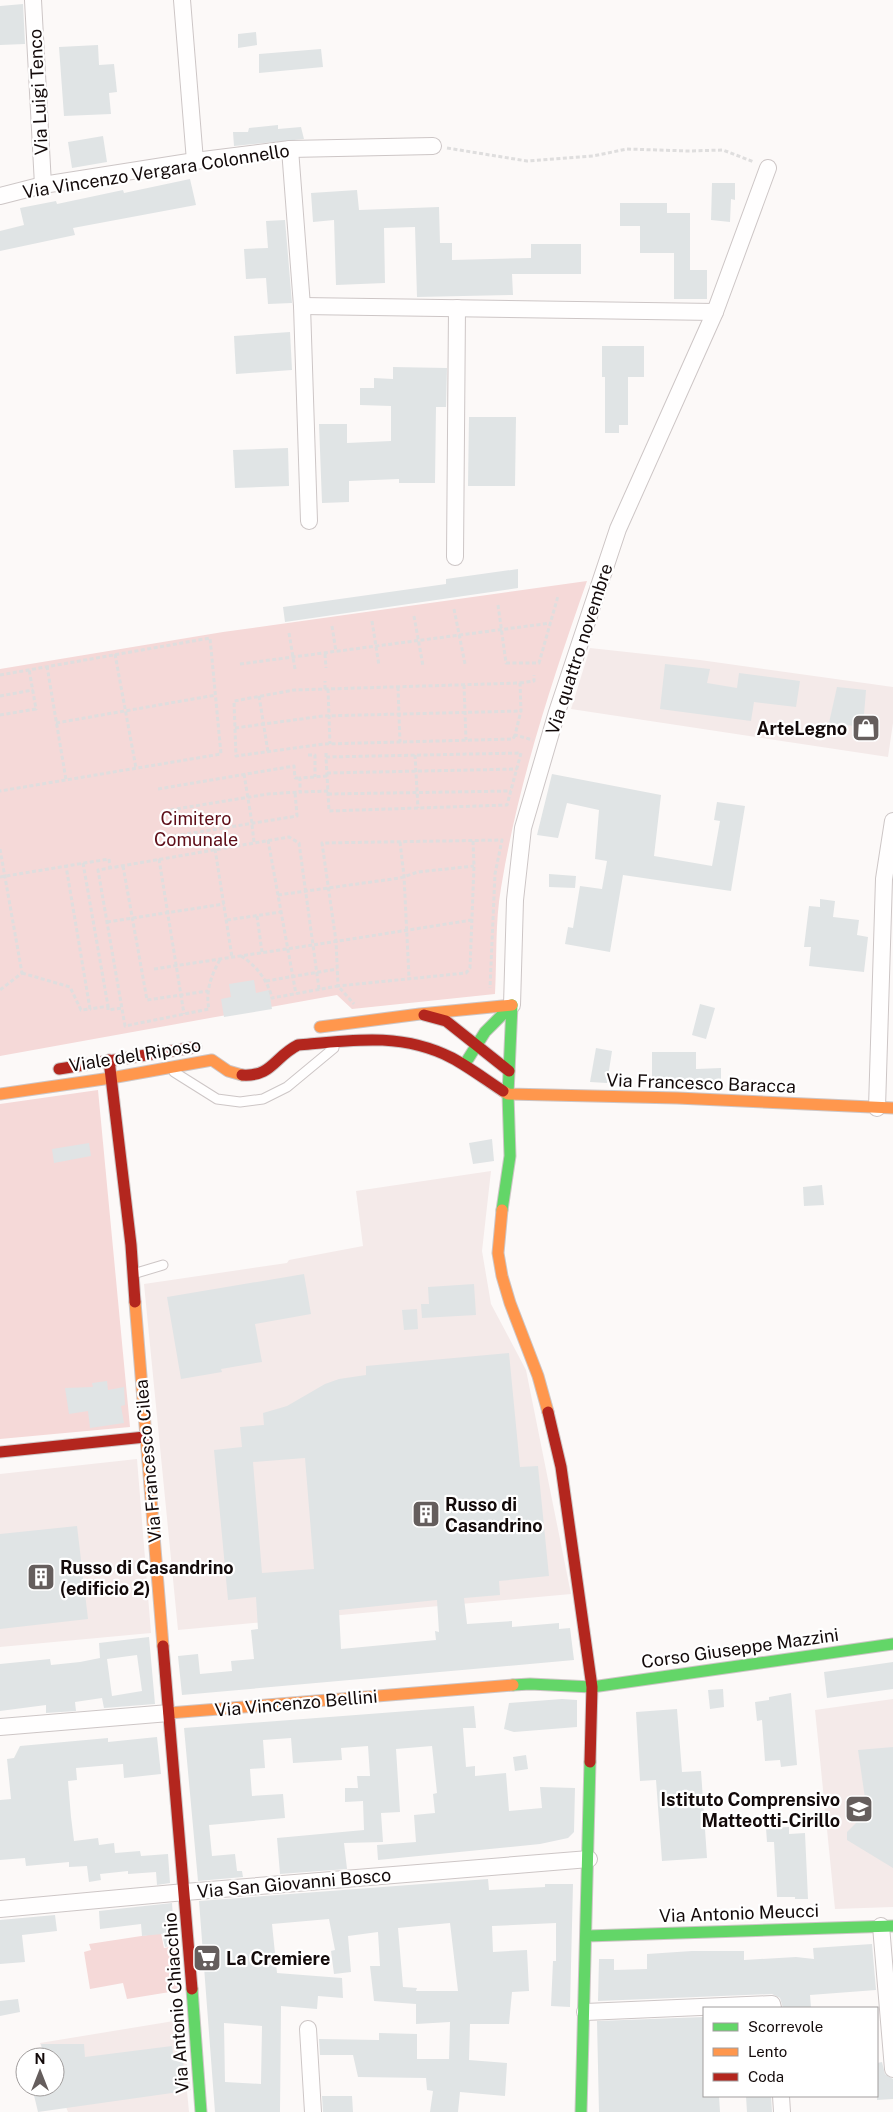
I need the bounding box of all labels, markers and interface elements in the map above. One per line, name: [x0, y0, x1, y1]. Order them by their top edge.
street label: Via Luigi Tenco: [24, 28, 52, 156]
street label: Via Vincenzo Vergara Colonnello: [21, 140, 291, 202]
street label: Via quattro novembre: [541, 561, 617, 737]
shop icon: ArteLegno: [851, 713, 881, 743]
place label: ArteLegno: [756, 718, 847, 739]
park label: Cimitero Comunale: [154, 808, 238, 850]
street label: Viale del Riposo: [68, 1034, 202, 1076]
street label: Via Francesco Baracca: [606, 1069, 796, 1097]
street label: Via Francesco Cilea: [130, 1379, 166, 1543]
place label: Russo di Casandrino: [445, 1494, 543, 1536]
building icon: Russo di Casandrino: [411, 1499, 441, 1529]
place label: Russo di Casandrino (edificio 2): [60, 1557, 234, 1599]
building icon: Russo di Casandrino (edificio 2): [26, 1562, 56, 1592]
street label: Corso Giuseppe Mazzini: [640, 1624, 840, 1672]
street label: Via Vincenzo Bellini: [214, 1685, 378, 1721]
place label: Istituto Comprensivo Matteotti-Cirillo: [661, 1789, 840, 1831]
school or university icon: Istituto Comprensivo Matteotti-Cirillo: [844, 1794, 874, 1824]
street label: Via San Giovanni Bosco: [196, 1864, 392, 1902]
street label: Via Antonio Meucci: [659, 1900, 819, 1926]
street label: Via Antonio Chiacchio: [159, 1912, 193, 2094]
supermarket icon: La Cremiere: [192, 1943, 222, 1973]
place label: La Cremiere: [226, 1948, 330, 1969]
legend: [703, 2007, 878, 2097]
text: Scorrevole: [748, 2018, 823, 2035]
text: Lento: [748, 2043, 787, 2060]
north arrow: [15, 2047, 65, 2097]
text: N: [35, 2051, 45, 2067]
text: Coda: [748, 2068, 784, 2085]

